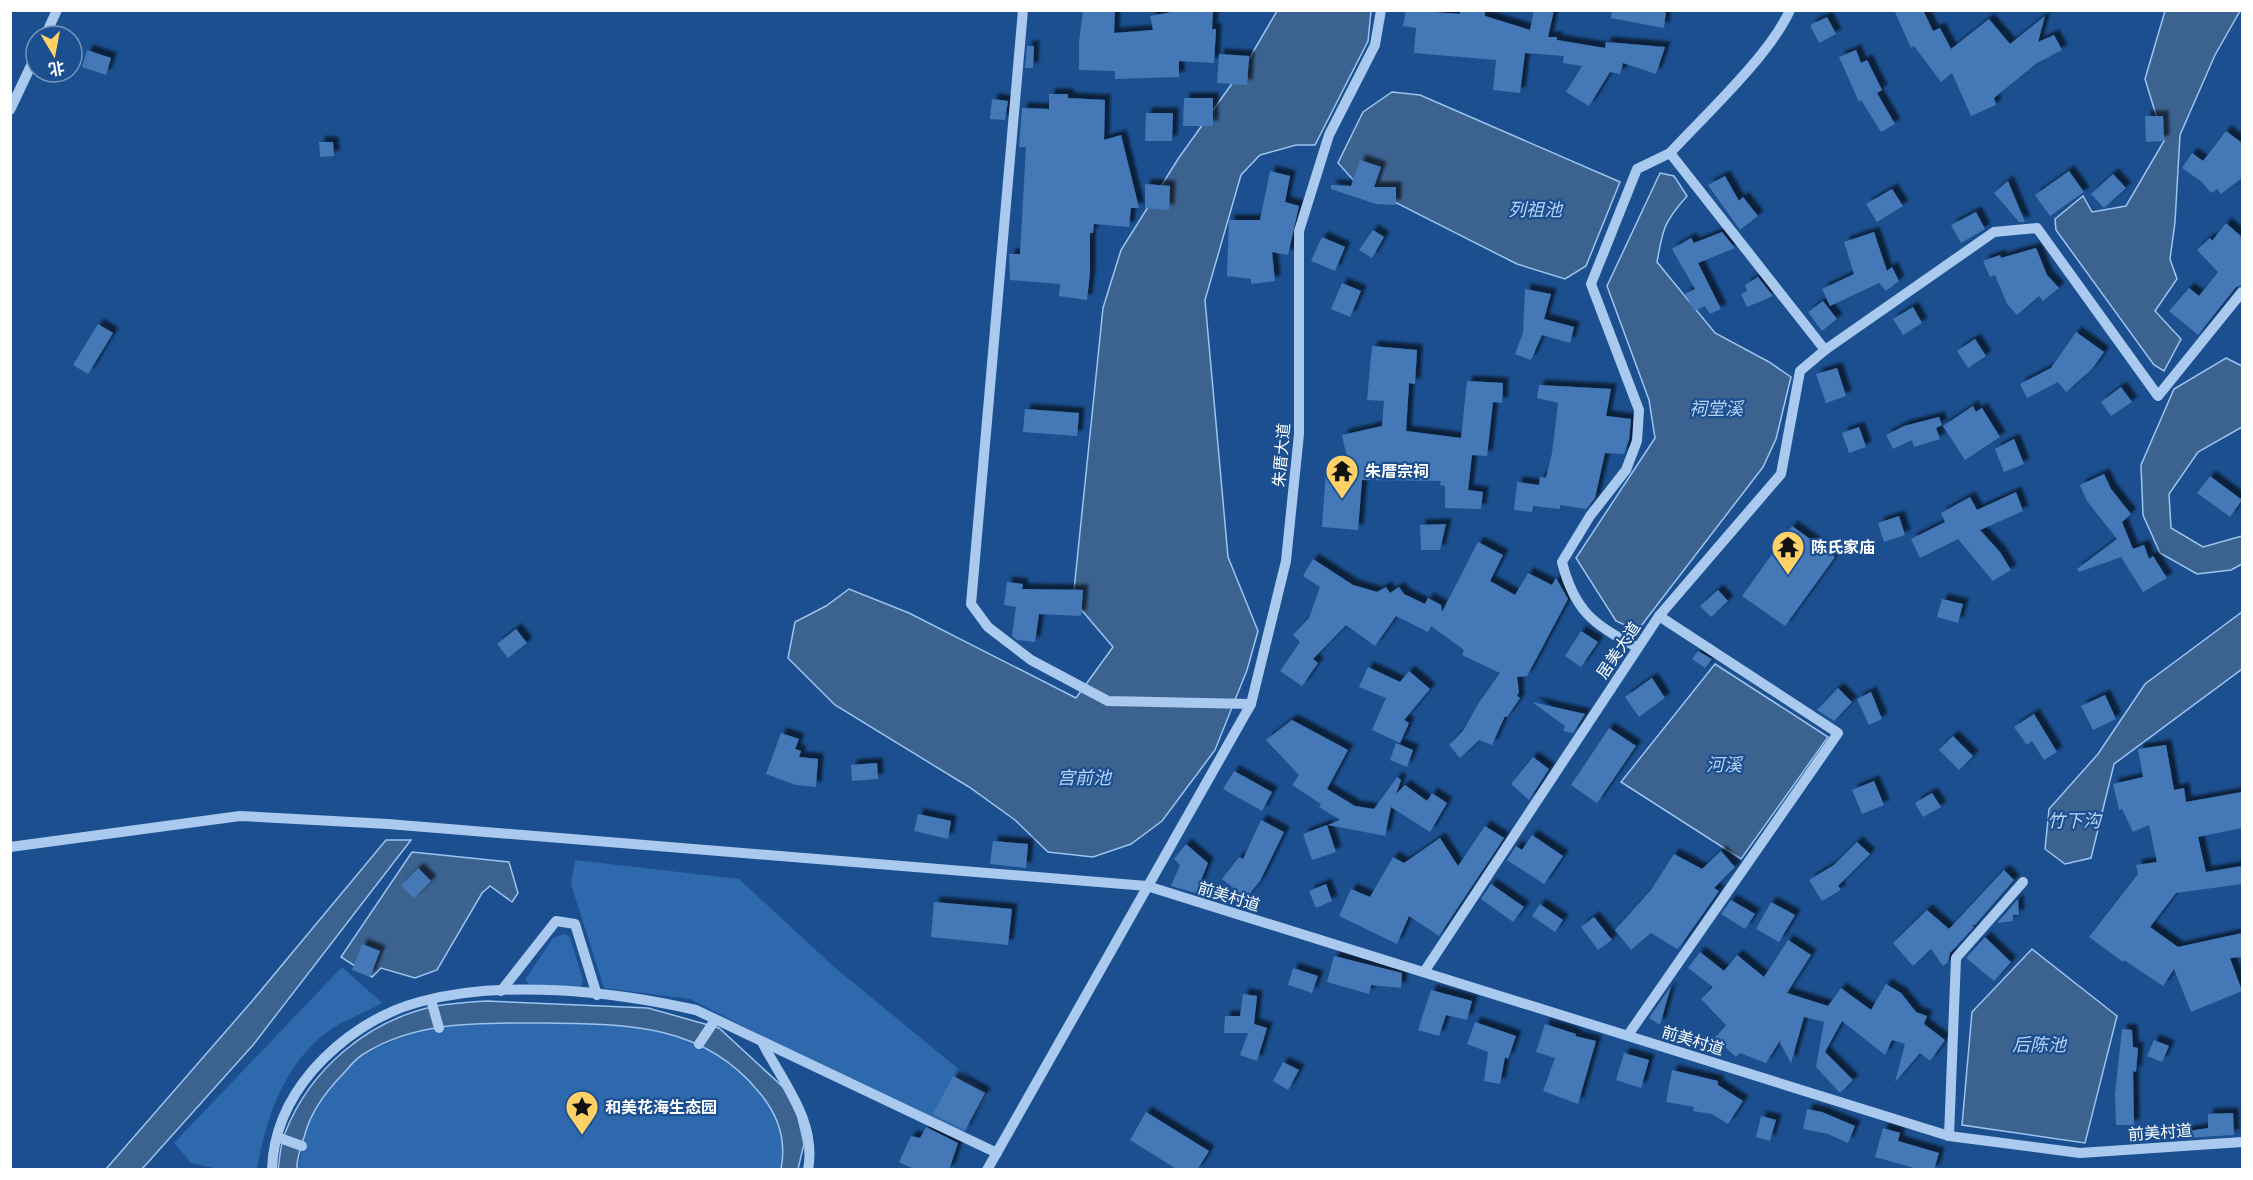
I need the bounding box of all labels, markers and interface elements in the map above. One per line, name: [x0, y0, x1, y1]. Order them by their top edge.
north arrow: [24, 24, 84, 84]
text: 北: [47, 58, 66, 80]
water label: 列祖池: [1508, 198, 1564, 221]
water label: 祠堂溪: [1689, 397, 1745, 420]
street label: 朱厝大道: [1268, 422, 1294, 488]
temple icon: 朱厝宗祠: [1324, 453, 1360, 500]
place label: 朱厝宗祠: [1365, 461, 1429, 481]
temple icon: 陈氏家庙: [1770, 529, 1806, 576]
place label: 陈氏家庙: [1811, 537, 1875, 557]
street label: 居美大道: [1592, 618, 1644, 682]
water label: 河溪: [1706, 753, 1744, 776]
water label: 宫前池: [1057, 766, 1113, 789]
water label: 竹下沟: [2047, 809, 2103, 832]
street label: 前美村道: [1195, 877, 1263, 915]
street label: 前美村道: [1659, 1021, 1727, 1059]
water label: 后陈池: [2012, 1033, 2068, 1056]
place icon: 和美花海生态园: [564, 1089, 600, 1136]
place label: 和美花海生态园: [605, 1097, 717, 1117]
street label: 前美村道: [2127, 1120, 2193, 1144]

